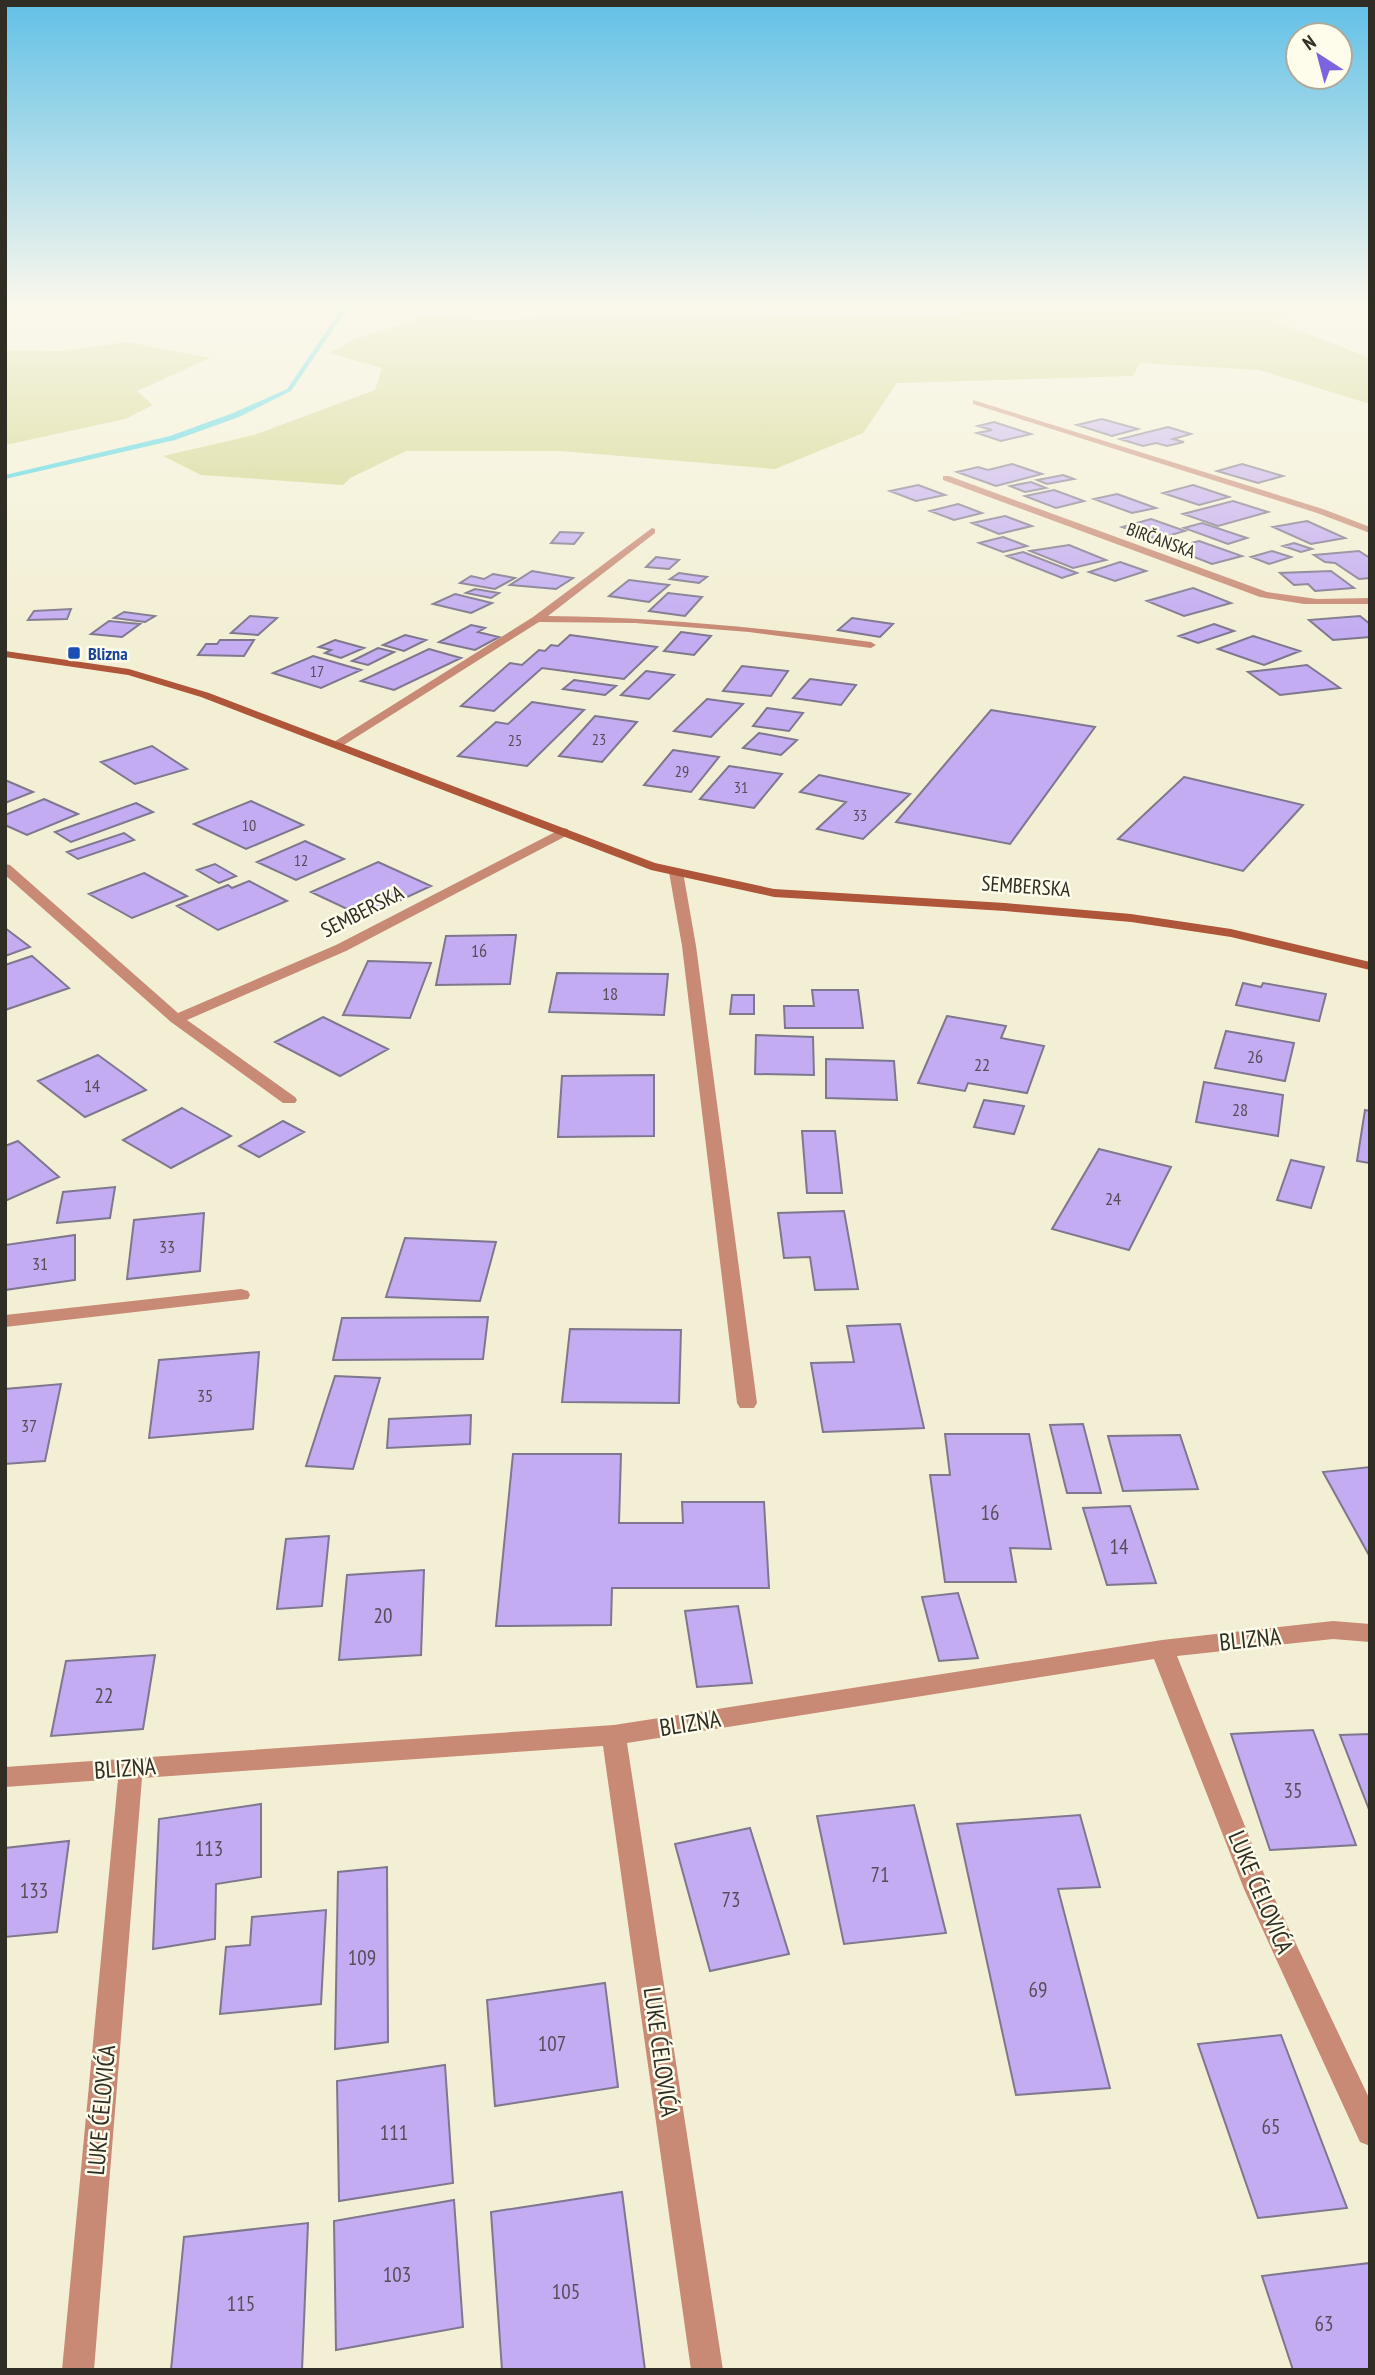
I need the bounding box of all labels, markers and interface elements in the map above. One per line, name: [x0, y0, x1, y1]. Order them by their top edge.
north arrow: [1284, 21, 1354, 91]
text: N: [1298, 30, 1320, 55]
street label: BIRČANSKA: [1123, 517, 1199, 563]
place label: Blizna: [88, 642, 128, 665]
marker: Blizna: [66, 645, 82, 661]
house number: 17: [310, 661, 324, 681]
house number: 23: [592, 729, 606, 749]
house number: 25: [508, 730, 522, 750]
house number: 29: [675, 761, 689, 781]
house number: 31: [734, 777, 748, 797]
house number: 33: [853, 805, 867, 825]
house number: 10: [242, 815, 256, 835]
house number: 12: [294, 850, 308, 870]
street label: SEMBERSKA: [981, 869, 1071, 903]
street label: SEMBERSKA: [316, 879, 408, 943]
house number: 16: [471, 939, 487, 962]
house number: 18: [602, 982, 618, 1005]
house number: 26: [1247, 1045, 1263, 1068]
house number: 22: [974, 1053, 990, 1076]
house number: 14: [84, 1074, 100, 1097]
house number: 28: [1232, 1098, 1248, 1121]
house number: 24: [1105, 1187, 1121, 1210]
house number: 33: [159, 1235, 175, 1258]
house number: 31: [32, 1252, 48, 1275]
house number: 35: [197, 1384, 213, 1407]
house number: 37: [21, 1414, 37, 1437]
house number: 16: [981, 1499, 999, 1526]
house number: 14: [1110, 1533, 1129, 1560]
house number: 20: [374, 1602, 392, 1629]
street label: BLIZNA: [1218, 1620, 1283, 1658]
house number: 22: [95, 1682, 113, 1709]
street label: BLIZNA: [657, 1703, 724, 1743]
street label: BLIZNA: [93, 1750, 157, 1786]
house number: 35: [1284, 1777, 1302, 1804]
street label: LUKE ĆELOVIĆA: [1221, 1826, 1301, 1959]
house number: 113: [195, 1835, 223, 1862]
house number: 71: [871, 1861, 889, 1888]
house number: 133: [20, 1877, 48, 1904]
house number: 73: [722, 1886, 740, 1913]
house number: 109: [348, 1944, 376, 1971]
house number: 69: [1029, 1976, 1047, 2003]
street label: LUKE ĆELOVIĆA: [637, 1985, 686, 2119]
house number: 107: [538, 2030, 566, 2057]
street label: LUKE ĆELOVIĆA: [80, 2043, 122, 2176]
house number: 65: [1262, 2113, 1280, 2140]
house number: 111: [380, 2119, 408, 2146]
house number: 103: [383, 2261, 411, 2288]
house number: 105: [552, 2278, 580, 2305]
house number: 115: [227, 2290, 255, 2317]
house number: 63: [1315, 2310, 1333, 2337]

